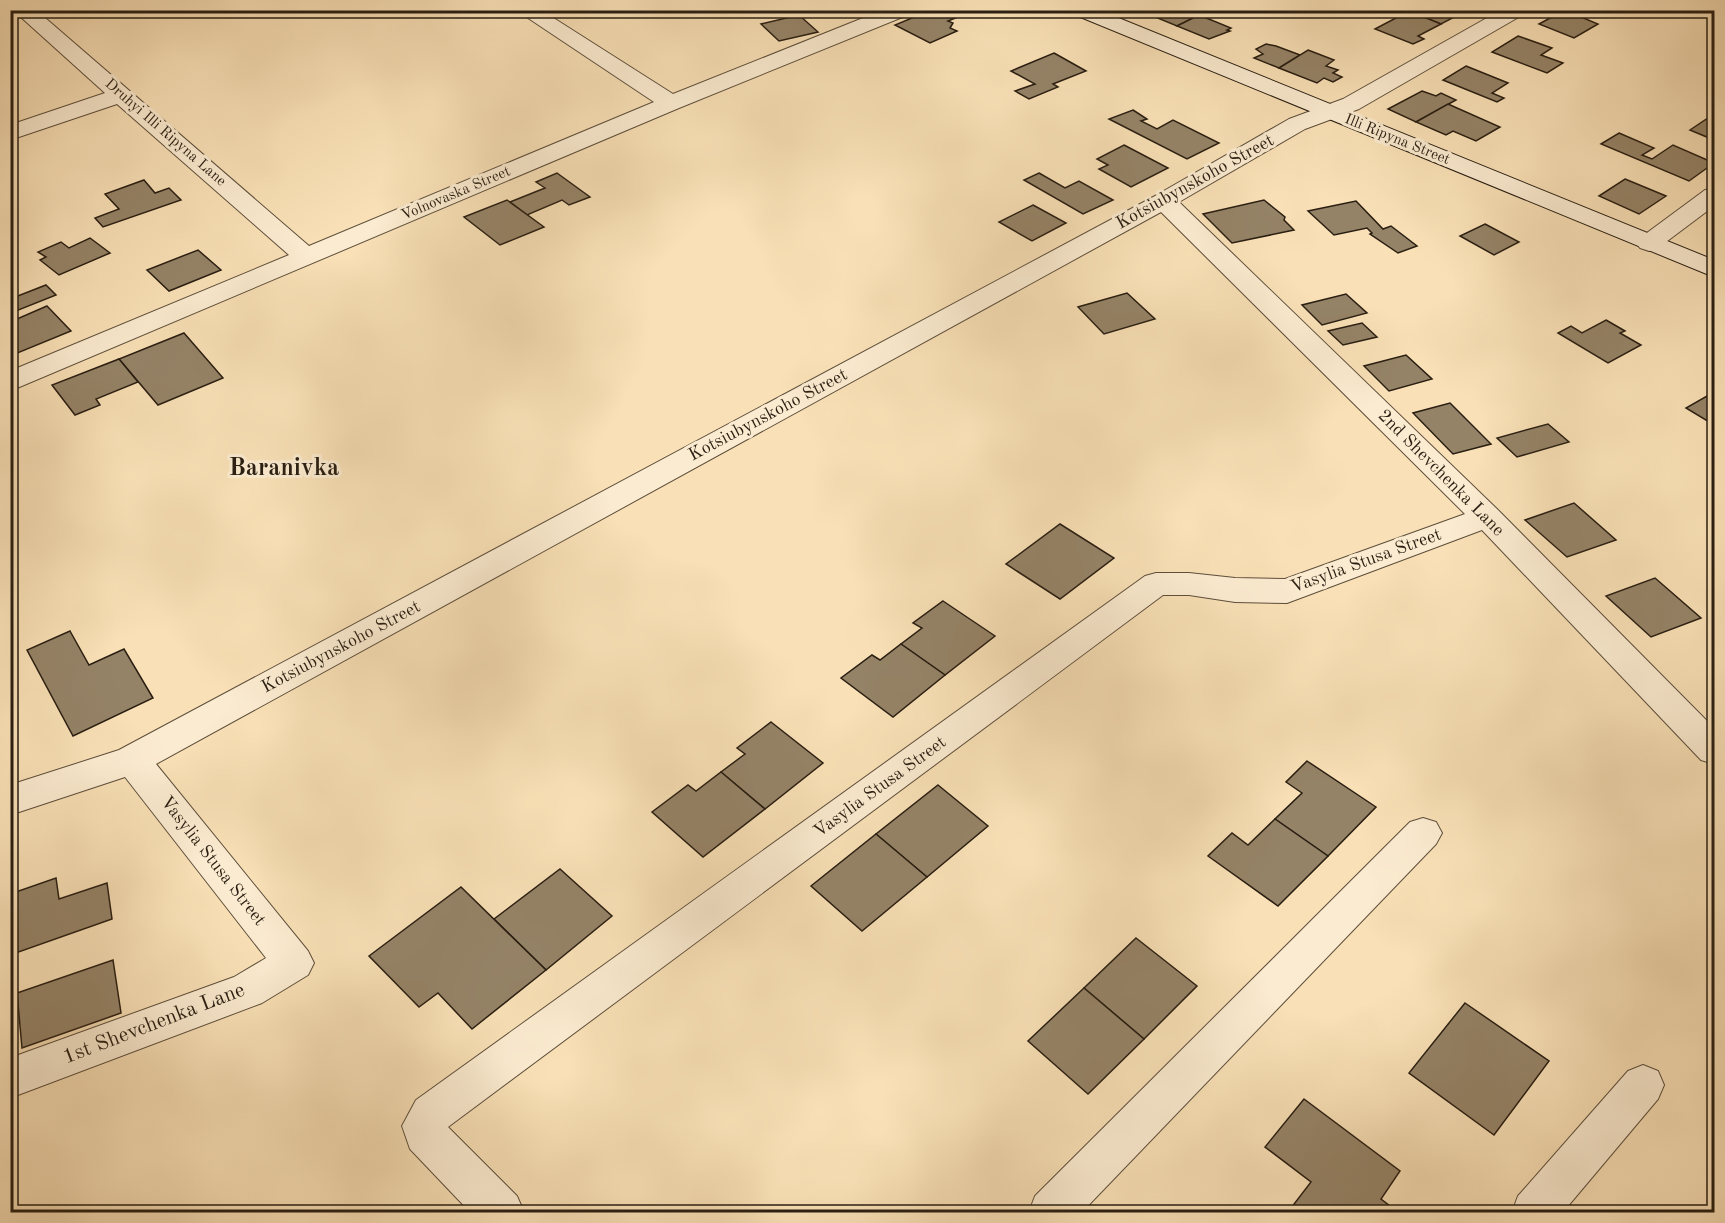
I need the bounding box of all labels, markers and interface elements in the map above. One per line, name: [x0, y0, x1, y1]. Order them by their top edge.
street label: Druhyi Illi Ripyna Lane: [102, 76, 229, 190]
street label: Illi Ripyna Street: [1342, 112, 1452, 168]
street label: Kotsiubynskoho Street: [1113, 131, 1277, 233]
street label: Volnovaska Street: [399, 164, 513, 224]
street label: Kotsiubynskoho Street: [686, 365, 850, 465]
street label: 2nd Shevchenka Lane: [1374, 406, 1508, 540]
district label: Baranivka: [229, 457, 339, 481]
street label: Vasylia Stusa Street: [1288, 525, 1444, 597]
street label: Kotsiubynskoho Street: [259, 597, 423, 697]
street label: Vasylia Stusa Street: [810, 733, 950, 841]
street label: Vasylia Stusa Street: [157, 793, 269, 929]
street label: 1st Shevchenka Lane: [60, 980, 248, 1068]

